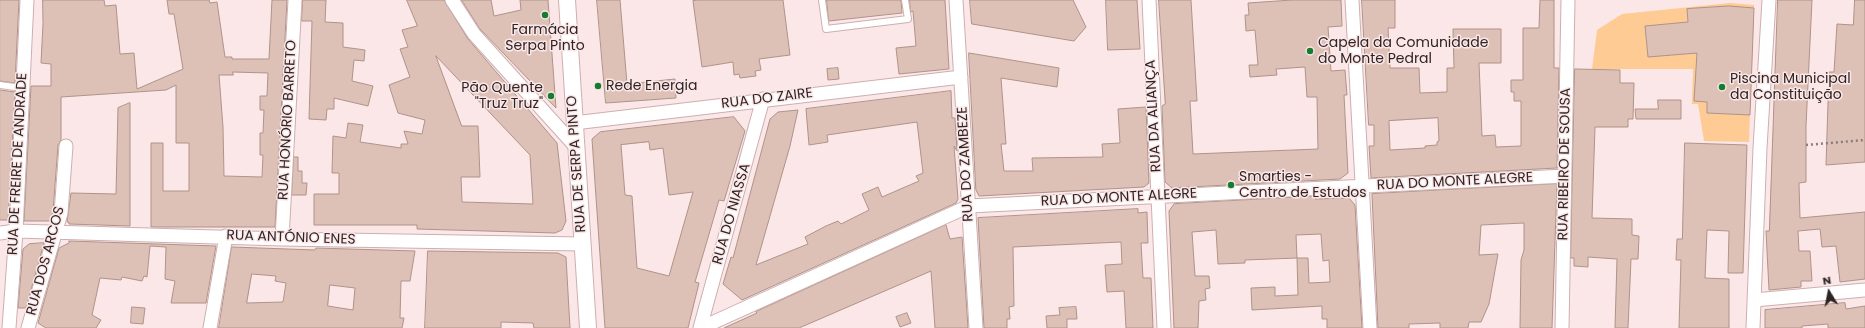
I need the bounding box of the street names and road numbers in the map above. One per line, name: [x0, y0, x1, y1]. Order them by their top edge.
street label: RUA HONÓRIO BARRETO: [275, 40, 301, 200]
street label: RUA DA ALIANÇA: [1143, 59, 1165, 173]
street label: RUA DE FREIRE DE ANDRADE: [5, 72, 31, 256]
street label: RUA DO ZAIRE: [720, 85, 814, 113]
street label: RUA RIBEIRO DE SOUSA: [1555, 88, 1575, 240]
street label: RUA DE SERPA PINTO: [564, 95, 590, 233]
street label: RUA DO ZAMBEZE: [955, 106, 977, 222]
street label: RUA DO NIASSA: [710, 162, 754, 266]
street label: RUA DO MONTE ALEGRE: [1376, 170, 1534, 194]
street label: RUA DO MONTE ALEGRE: [1040, 186, 1198, 210]
street label: RUA DOS ARCOS: [23, 205, 69, 317]
street label: RUA ANTÓNIO ENES: [226, 227, 356, 249]

